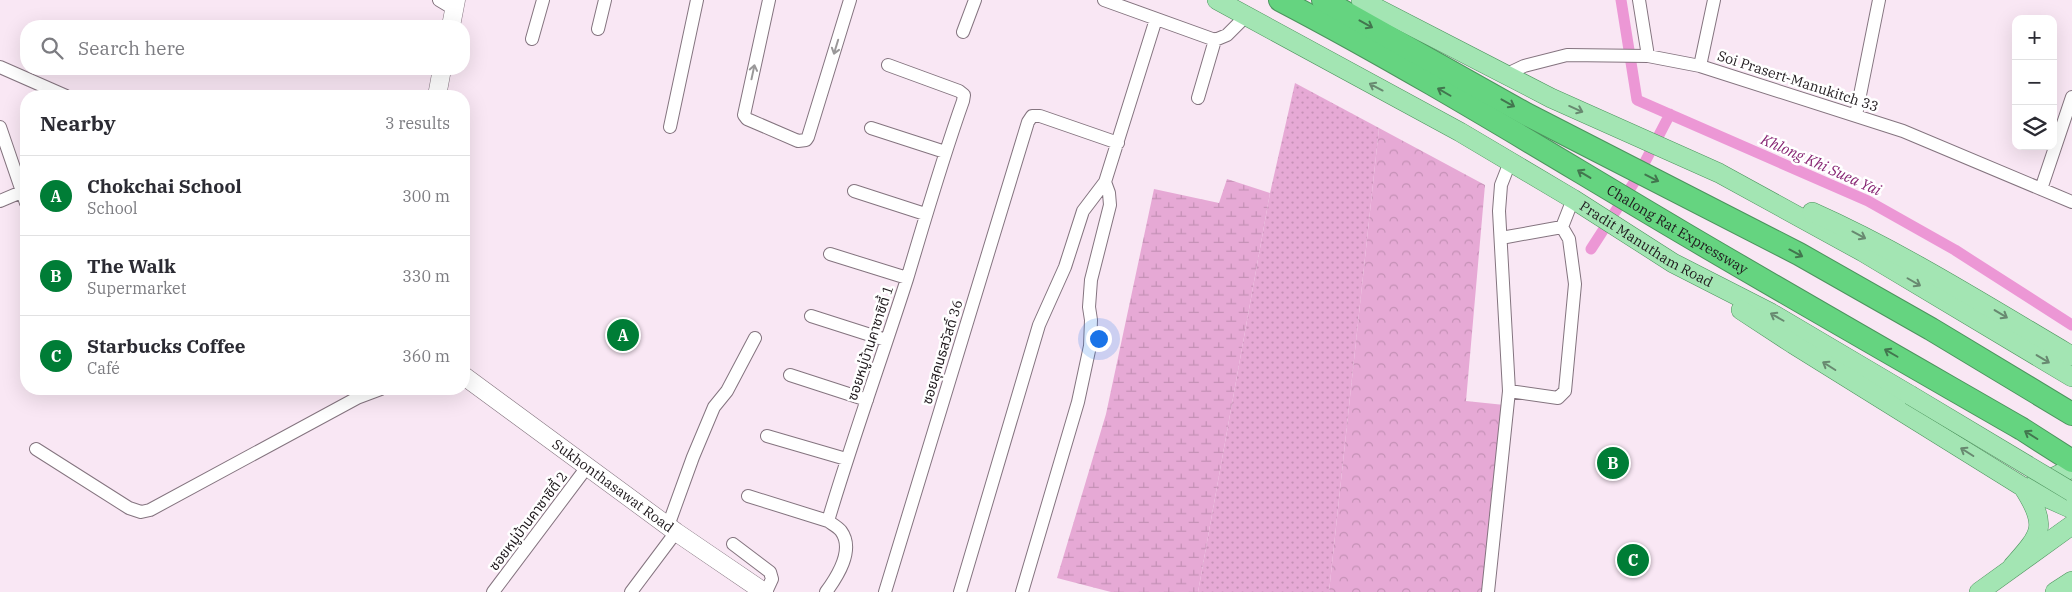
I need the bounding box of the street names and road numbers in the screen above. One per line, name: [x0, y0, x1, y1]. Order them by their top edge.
street label: Soi Prasert-Manukitch 33: [1715, 46, 1881, 116]
street label: Chalong Rat Expressway: [1603, 181, 1752, 278]
street label: Pradit Manutham Road: [1576, 197, 1716, 291]
street label: ซอยหมู่บ้านคาซาซิตี้ 1: [842, 283, 897, 403]
street label: ซอยสุคนธสวัสดิ์ 36: [918, 297, 966, 407]
street label: Sukhonthasawat Road: [549, 435, 678, 537]
street label: ซอยหมู่บ้านคาซาซิตี้ 2: [484, 467, 571, 574]

